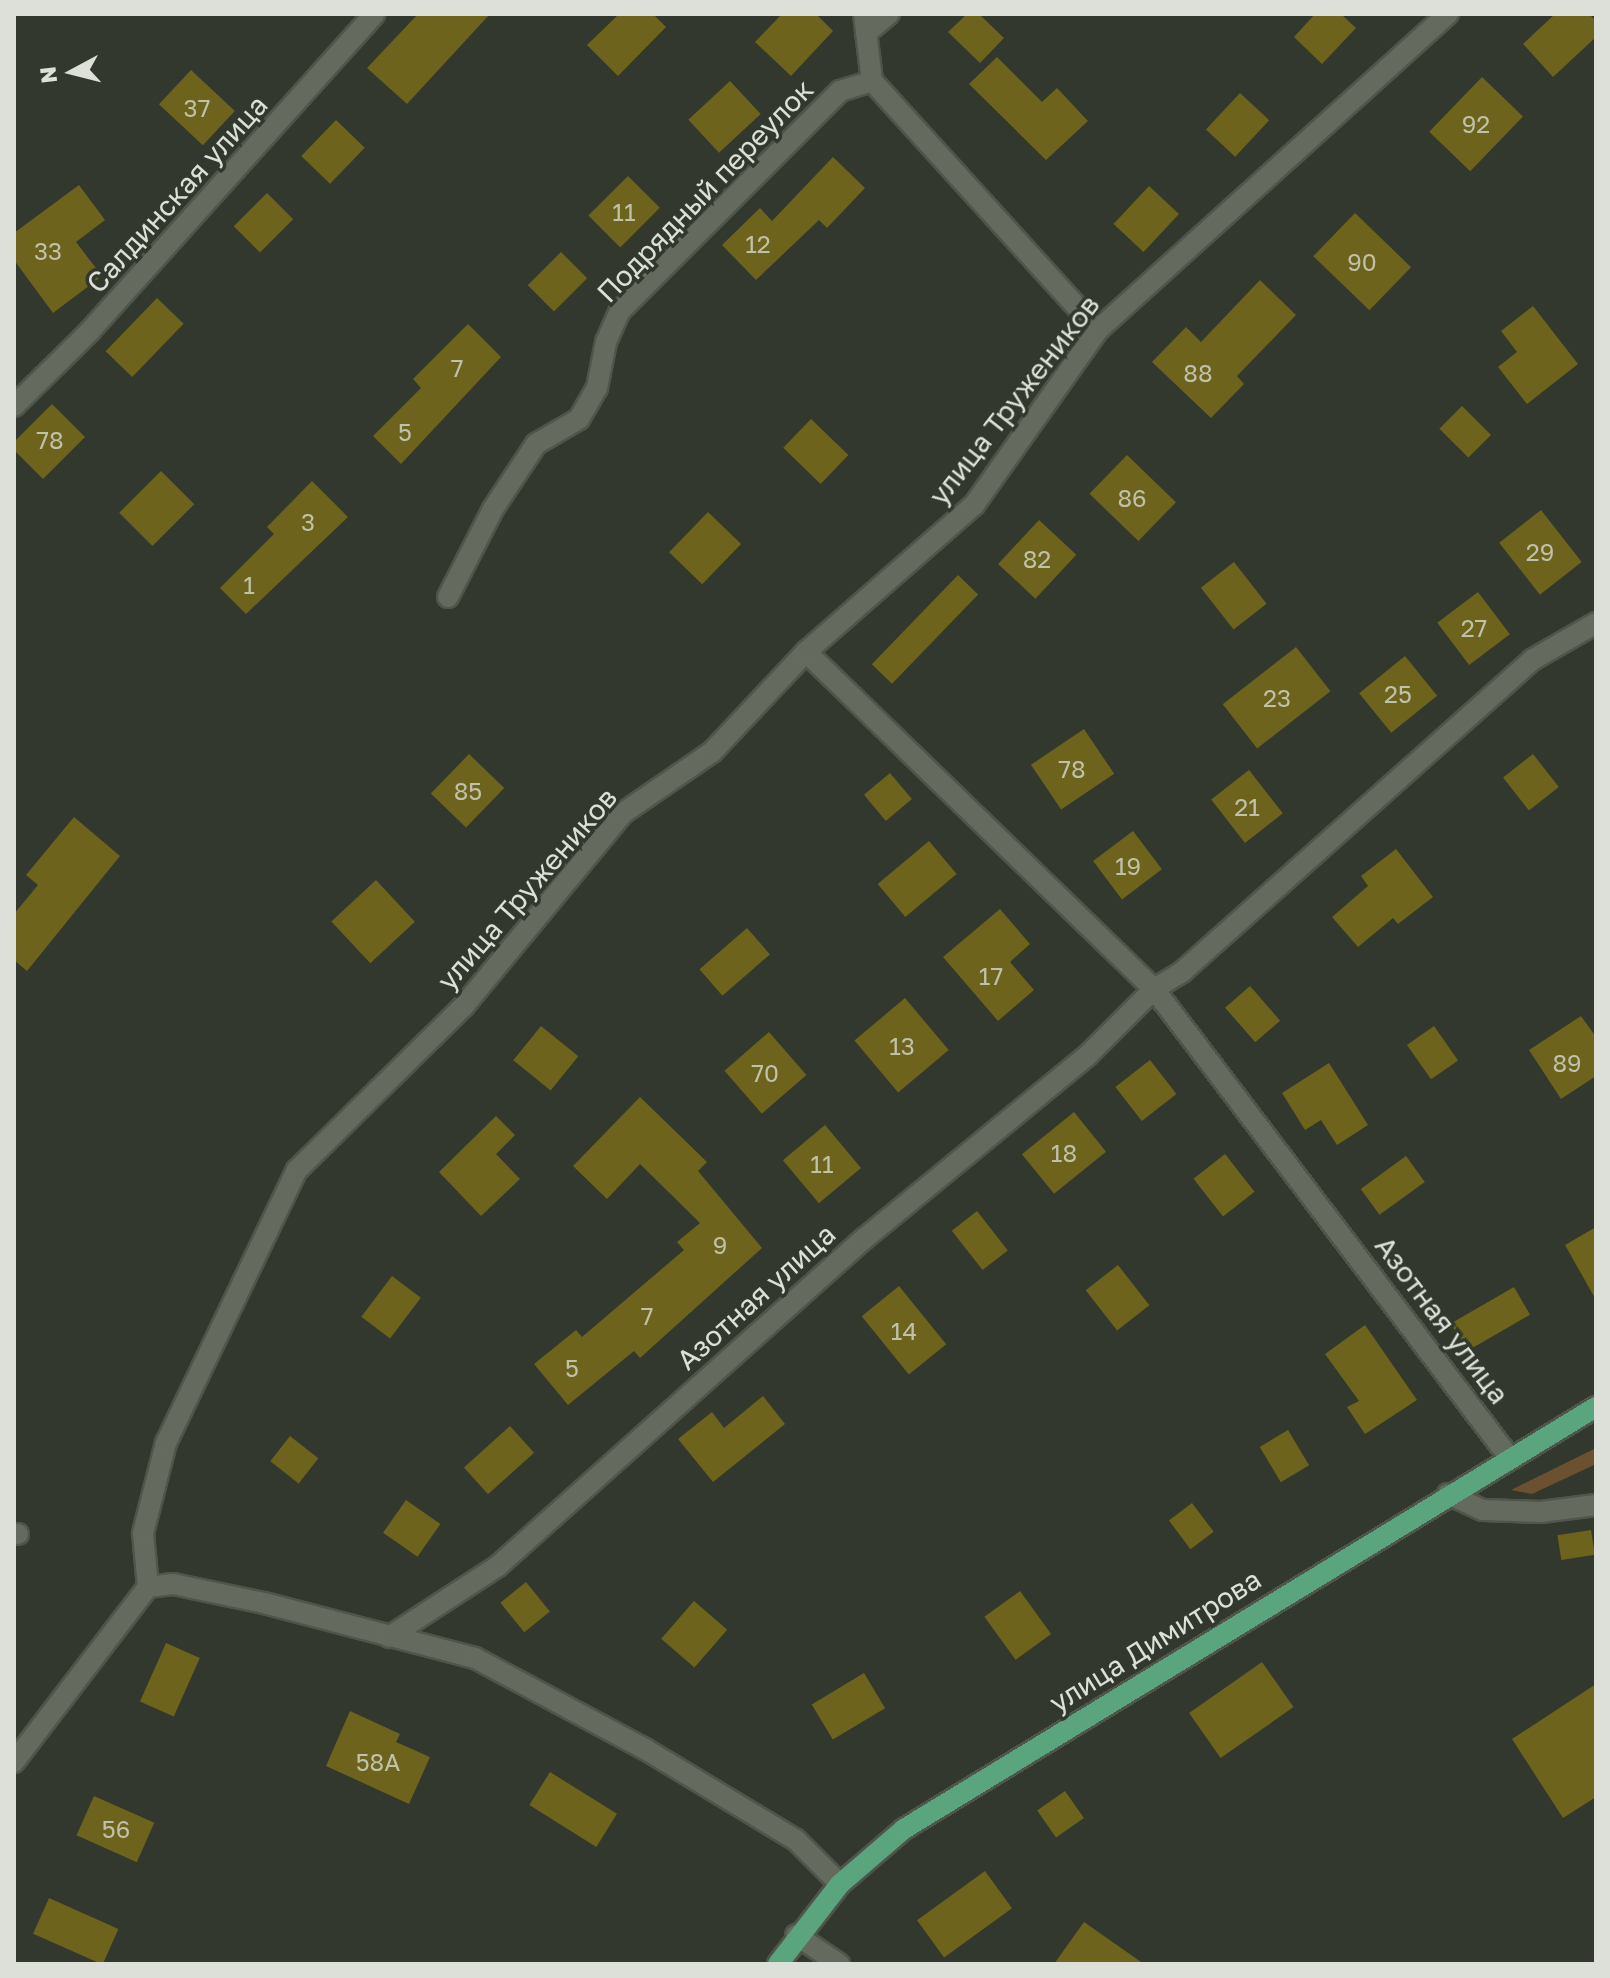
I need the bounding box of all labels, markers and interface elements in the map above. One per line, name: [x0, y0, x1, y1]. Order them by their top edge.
north arrow: [32, 32, 112, 112]
text: N: [33, 65, 62, 85]
street label: Подрядный переулок: [590, 73, 820, 309]
street label: Салдинская улица: [79, 88, 275, 300]
house number: 37: [184, 94, 210, 122]
house number: 92: [1462, 110, 1490, 138]
house number: 11: [612, 198, 636, 226]
house number: 12: [745, 230, 771, 258]
house number: 33: [34, 237, 62, 265]
house number: 90: [1347, 248, 1377, 276]
street label: улица Тружеников: [922, 288, 1106, 512]
house number: 7: [451, 354, 463, 382]
house number: 88: [1183, 359, 1213, 387]
house number: 5: [398, 418, 412, 446]
house number: 78: [36, 426, 64, 454]
house number: 86: [1117, 484, 1147, 512]
house number: 3: [301, 508, 315, 536]
house number: 29: [1526, 538, 1554, 566]
house number: 82: [1023, 545, 1051, 573]
house number: 1: [243, 571, 255, 599]
house number: 27: [1461, 614, 1487, 642]
house number: 25: [1384, 680, 1412, 708]
house number: 23: [1263, 684, 1291, 712]
house number: 78: [1058, 755, 1086, 783]
house number: 85: [454, 777, 482, 805]
street label: улица Тружеников: [430, 781, 624, 997]
house number: 21: [1234, 793, 1260, 821]
house number: 19: [1115, 852, 1141, 880]
house number: 17: [979, 962, 1003, 990]
house number: 13: [889, 1032, 915, 1060]
house number: 89: [1552, 1049, 1582, 1077]
house number: 70: [751, 1059, 779, 1087]
house number: 18: [1051, 1139, 1077, 1167]
house number: 11: [810, 1150, 834, 1178]
street label: Азотная улица: [670, 1217, 842, 1377]
street label: Азотная улица: [1368, 1229, 1516, 1411]
house number: 9: [713, 1231, 727, 1259]
house number: 7: [641, 1302, 653, 1330]
house number: 14: [891, 1317, 917, 1345]
house number: 5: [565, 1354, 579, 1382]
street label: улица Димитрова: [1043, 1562, 1267, 1720]
house number: 58А: [356, 1748, 400, 1776]
house number: 56: [102, 1815, 130, 1843]

